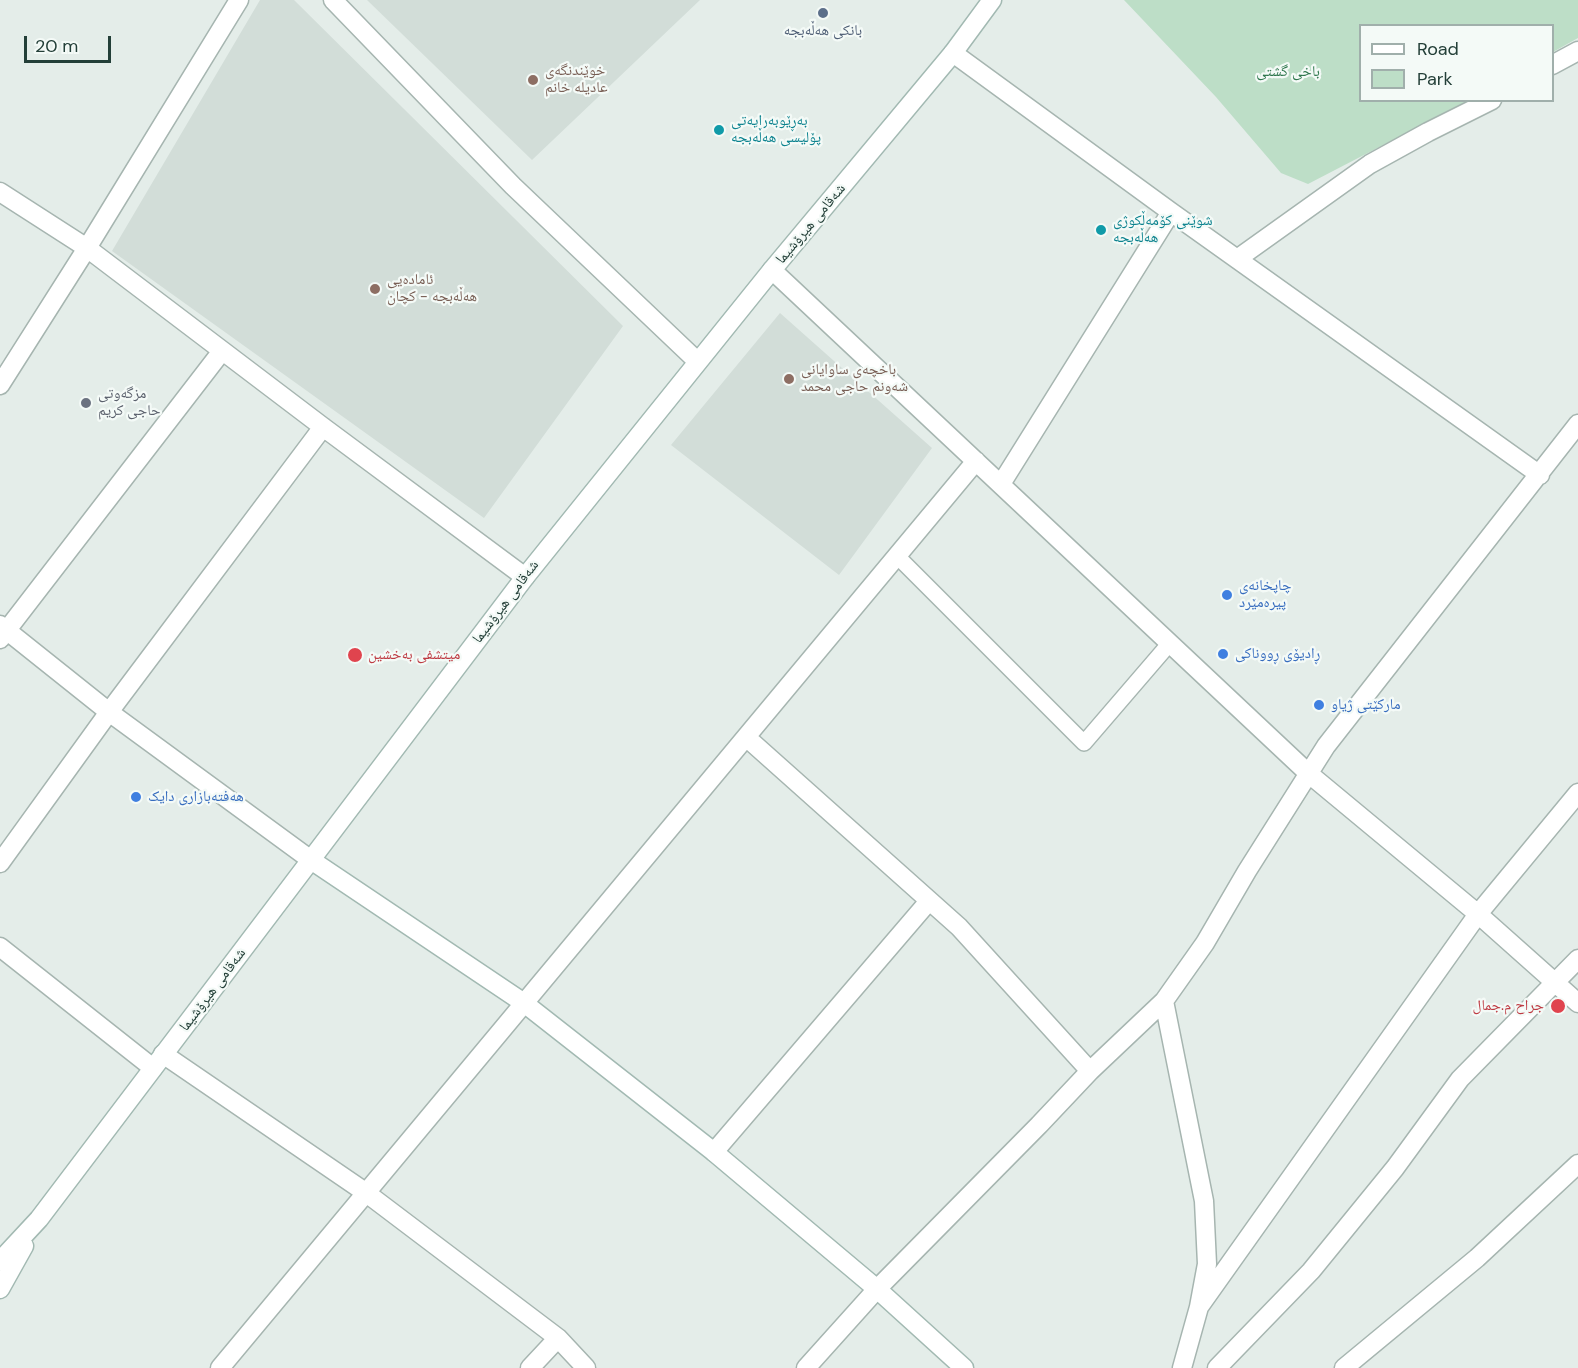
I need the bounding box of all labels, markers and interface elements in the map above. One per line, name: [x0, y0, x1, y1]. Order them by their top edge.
marker: بانکی هەڵەبجە: [816, 6, 830, 20]
place label: بانکی هەڵەبجە: [784, 22, 862, 40]
scale bar: [27, 24, 114, 62]
legend: [1359, 24, 1554, 102]
text: 20 m: [35, 34, 78, 58]
text: Road: [1417, 37, 1459, 61]
place label: خوێندنگەی عادیلە خانم: [545, 62, 608, 97]
park label: باخی گشتی: [1256, 63, 1320, 81]
text: Park: [1417, 67, 1453, 91]
marker: خوێندنگەی عادیلە خانم: [526, 73, 540, 87]
place label: بەڕێوبەرایەتی پۆلیسی هەڵەبجە: [731, 112, 821, 147]
marker: بەڕێوبەرایەتی پۆلیسی هەڵەبجە: [712, 123, 726, 137]
street label: شەقامی هیرۆشیما: [772, 180, 850, 268]
place label: شوێنی کۆمەڵکوژی هەڵەبجە: [1113, 212, 1213, 247]
marker: شوێنی کۆمەڵکوژی هەڵەبجە: [1094, 223, 1108, 237]
place label: ئامادەیی هەڵەبجە - کچان: [387, 271, 477, 306]
marker: ئامادەیی هەڵەبجە - کچان: [368, 282, 382, 296]
place label: باخچە‌ی ساوایانی شە‌ونم حاجی محمد: [801, 361, 908, 396]
marker: باخچە‌ی ساوایانی شە‌ونم حاجی محمد: [782, 372, 796, 386]
place label: مزگە‌وتی حاجی كریم: [98, 385, 161, 420]
marker: مزگە‌وتی حاجی كریم: [79, 396, 93, 410]
street label: شەقامی هیرۆشیما: [469, 557, 543, 647]
place label: چاپخانەی پیرەمێرد: [1239, 577, 1291, 612]
marker: چاپخانەی پیرەمێرد: [1220, 588, 1234, 602]
place label: ڕادیۆی ڕووناکی: [1235, 645, 1320, 663]
marker: میتشفی بەخشین: [346, 646, 364, 664]
place label: میتشفی بەخشین: [368, 646, 460, 664]
marker: ڕادیۆی ڕووناکی: [1216, 647, 1230, 661]
place label: مارکێتی ژیاو: [1331, 696, 1400, 714]
marker: مارکێتی ژیاو: [1312, 698, 1326, 712]
place label: هەفتەبازاری دایک: [148, 788, 244, 806]
marker: هەفتەبازاری دایک: [129, 790, 143, 804]
street label: شەقامی هیرۆشیما: [176, 945, 250, 1035]
place label: جراح م.جمال: [1473, 997, 1544, 1015]
marker: جراح م.جمال: [1549, 997, 1567, 1015]

